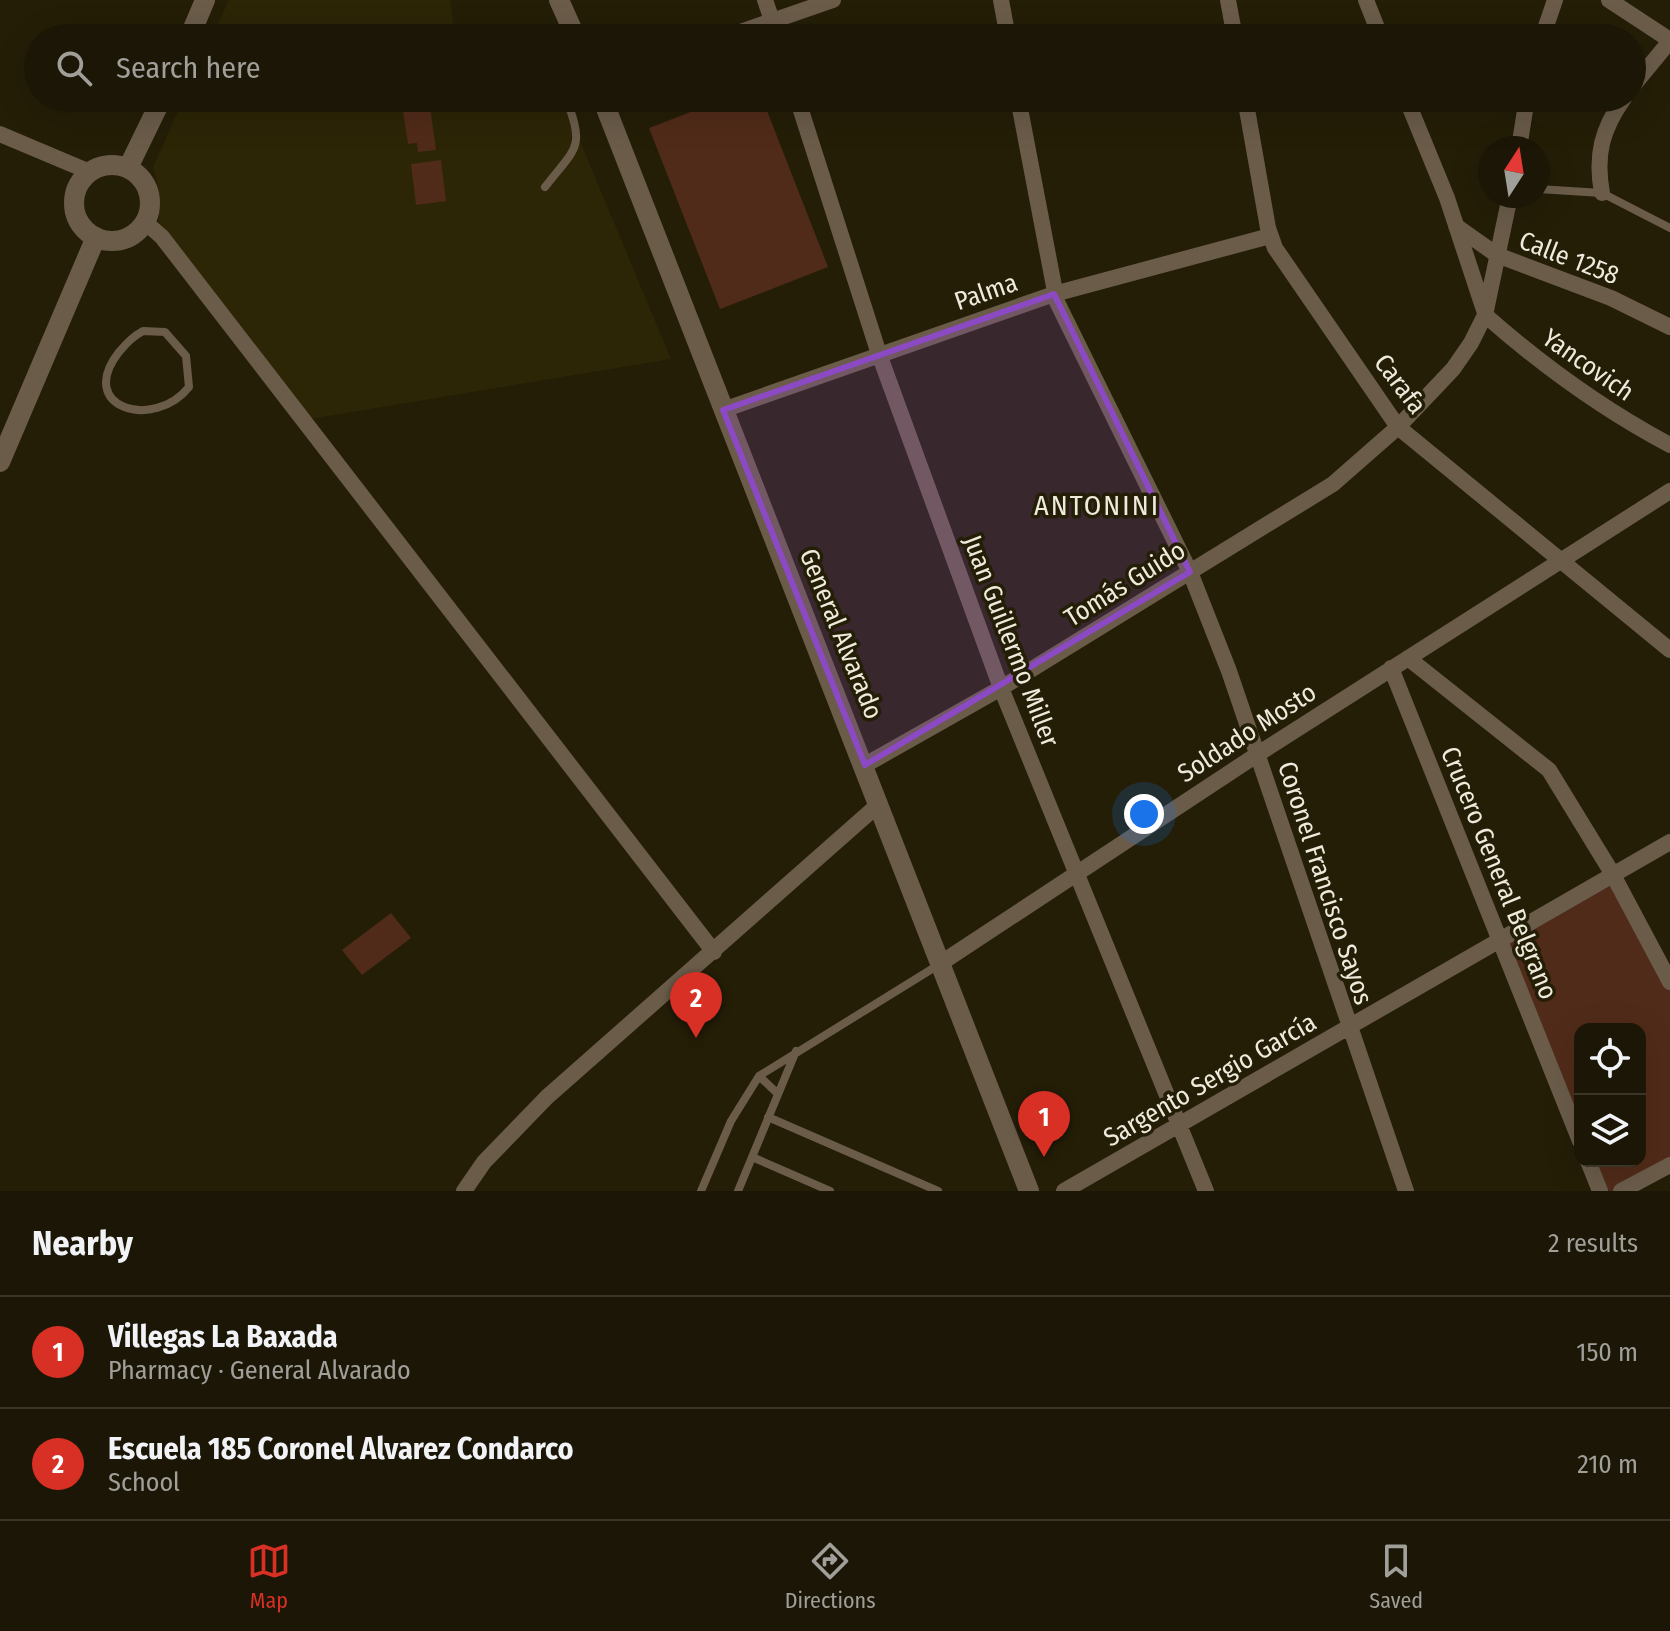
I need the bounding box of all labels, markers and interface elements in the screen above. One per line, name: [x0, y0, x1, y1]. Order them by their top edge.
search box: [24, 24, 1646, 112]
icon: search: [52, 46, 96, 90]
text: Search here: [116, 50, 261, 86]
north arrow: [1478, 136, 1550, 208]
street label: Calle 1258: [1515, 225, 1623, 291]
street label: Palma: [951, 267, 1021, 317]
street label: Yancovich: [1536, 322, 1640, 408]
street label: Carafa: [1368, 348, 1432, 420]
district label: ANTONINI: [1034, 489, 1160, 522]
street label: Juan Guillermo Miller: [956, 531, 1066, 751]
street label: Tomás Guido: [1059, 535, 1191, 633]
street label: General Alvarado: [793, 544, 889, 724]
street label: Soldado Mosto: [1172, 677, 1322, 789]
street label: Crucero General Belgrano: [1434, 742, 1564, 1004]
street label: Coronel Francisco Sayos: [1271, 758, 1379, 1008]
your location: [1124, 794, 1164, 834]
pin: 2: [670, 972, 722, 1038]
street label: Sargento Sergio García: [1098, 1007, 1322, 1153]
map controls: [1574, 1023, 1646, 1167]
button: locate: [1574, 1023, 1646, 1095]
pin: 1: [1018, 1091, 1070, 1157]
button: layers: [1574, 1095, 1646, 1167]
text: Nearby: [32, 1223, 133, 1264]
text: 2 results: [1548, 1228, 1638, 1259]
text: Villegas La Baxada: [108, 1319, 338, 1355]
text: 1: [53, 1337, 64, 1368]
text: 150 m: [1576, 1337, 1638, 1368]
text: Pharmacy · General Alvarado: [108, 1355, 411, 1386]
text: Escuela 185 Coronel Alvarez Condarco: [108, 1431, 573, 1467]
text: 2: [52, 1449, 64, 1480]
text: 210 m: [1577, 1449, 1638, 1480]
text: School: [108, 1467, 180, 1498]
tab: Map: [247, 1539, 291, 1614]
tab: Directions: [785, 1539, 876, 1614]
tab: Saved: [1369, 1539, 1423, 1614]

